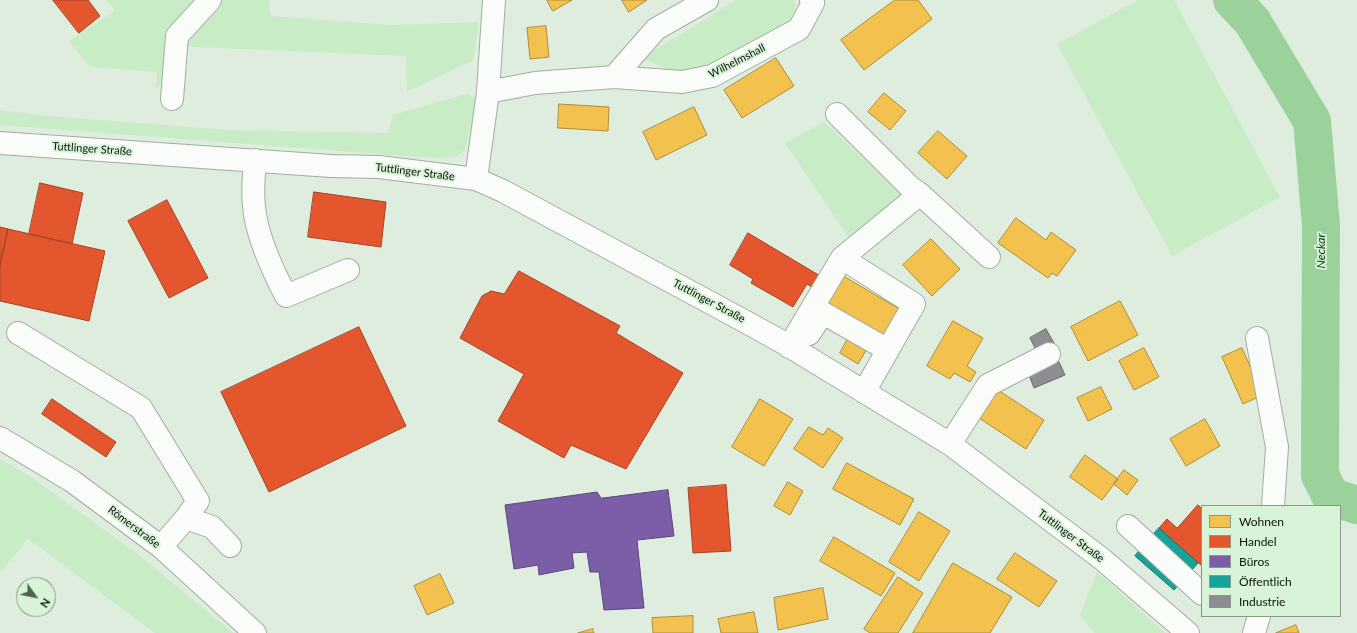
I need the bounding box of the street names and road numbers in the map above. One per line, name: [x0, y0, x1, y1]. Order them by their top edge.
street label: Wilhelmshall: [706, 41, 768, 81]
street label: Tuttlinger Straße: [52, 140, 132, 158]
street label: Tuttlinger Straße: [375, 161, 455, 183]
street label: Tuttlinger Straße: [671, 276, 747, 326]
street label: Römerstraße: [105, 503, 163, 551]
street label: Tuttlinger Straße: [1035, 507, 1107, 565]

